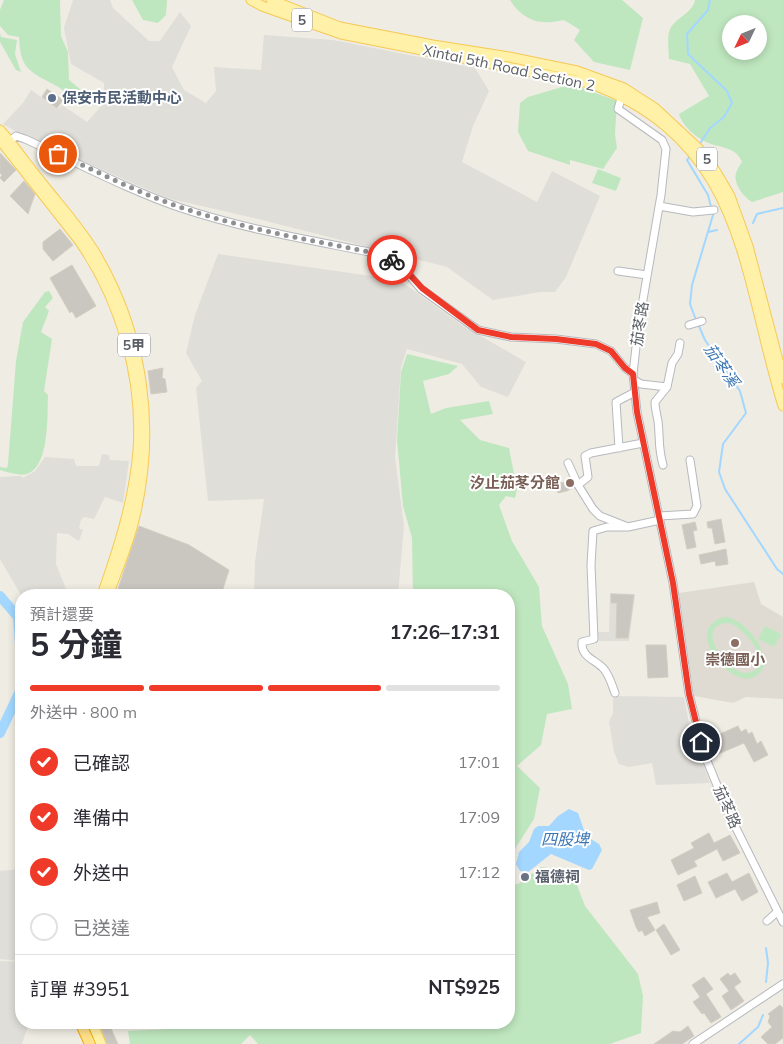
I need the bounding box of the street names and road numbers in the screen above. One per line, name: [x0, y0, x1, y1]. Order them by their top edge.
road number: 5: [292, 8, 312, 32]
street label: Xintai 5th Road Section 2: [421, 40, 597, 95]
road number: 5: [697, 148, 717, 170]
street label: 茄苳路: [627, 300, 652, 348]
road number: 5甲: [118, 334, 150, 356]
street label: 茄苳路: [710, 782, 745, 831]

